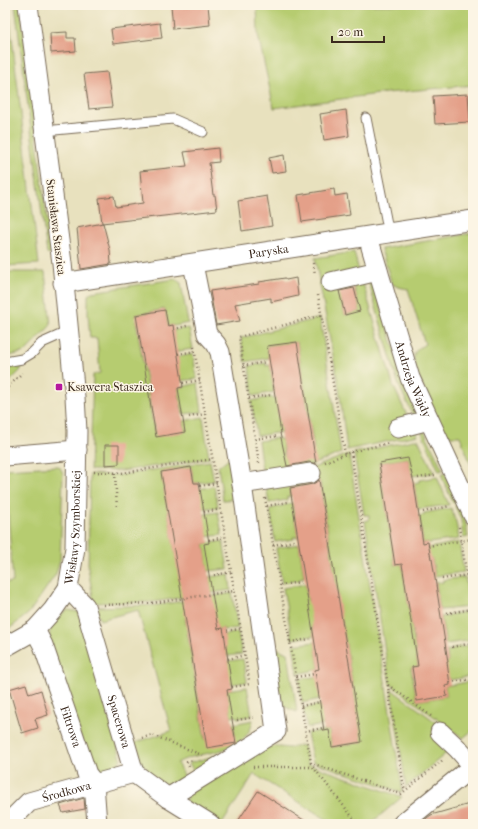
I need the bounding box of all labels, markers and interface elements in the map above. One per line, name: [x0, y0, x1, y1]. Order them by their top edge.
scale bar: [332, 18, 384, 44]
text: 20 m: [338, 25, 363, 39]
street label: Stanisława Staszica: [43, 178, 69, 276]
street label: Paryska: [248, 241, 290, 261]
street label: Andrzeja Wajdy: [392, 338, 434, 420]
place label: Ksawera Staszica: [67, 380, 154, 394]
marker: Ksawera Staszica: [54, 382, 64, 392]
street label: Wisławy Szymborskiej: [62, 470, 83, 587]
street label: Spacerowa: [104, 693, 133, 750]
street label: Filtrowa: [57, 704, 84, 749]
street label: Środkowa: [40, 778, 93, 805]

